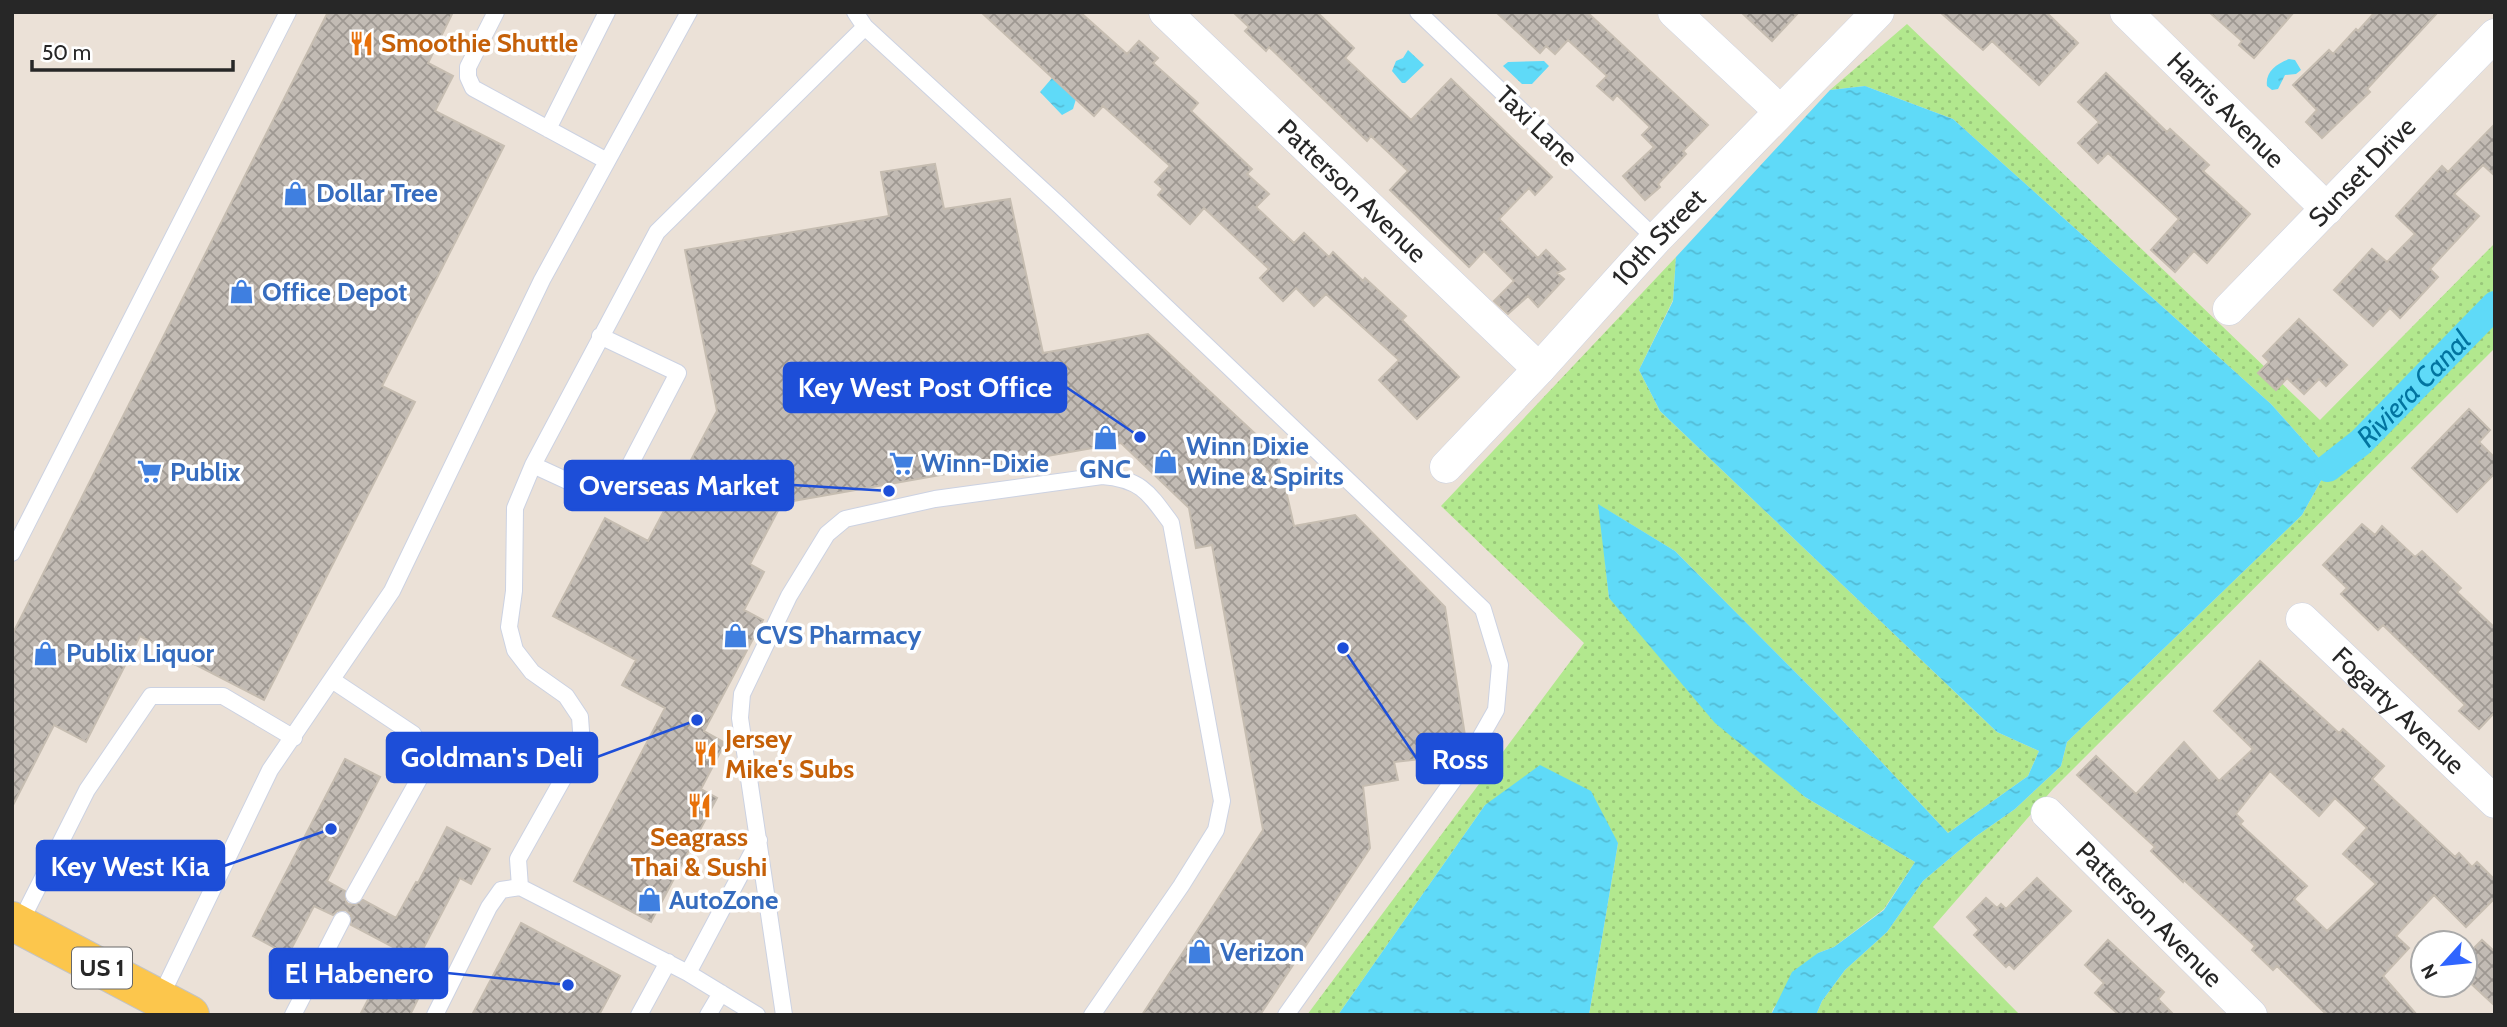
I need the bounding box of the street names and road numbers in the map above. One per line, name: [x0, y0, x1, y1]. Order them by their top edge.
street label: Harris Avenue: [2161, 45, 2291, 174]
street label: Taxi Lane: [1489, 79, 1585, 173]
street label: Sunset Drive: [2302, 110, 2422, 233]
street label: Patterson Avenue: [1271, 112, 1433, 269]
street label: 10th Street: [1605, 182, 1712, 293]
street label: Fogarty Avenue: [2326, 640, 2471, 781]
street label: Patterson Avenue: [2069, 835, 2229, 994]
road number: US 1: [72, 948, 132, 988]

